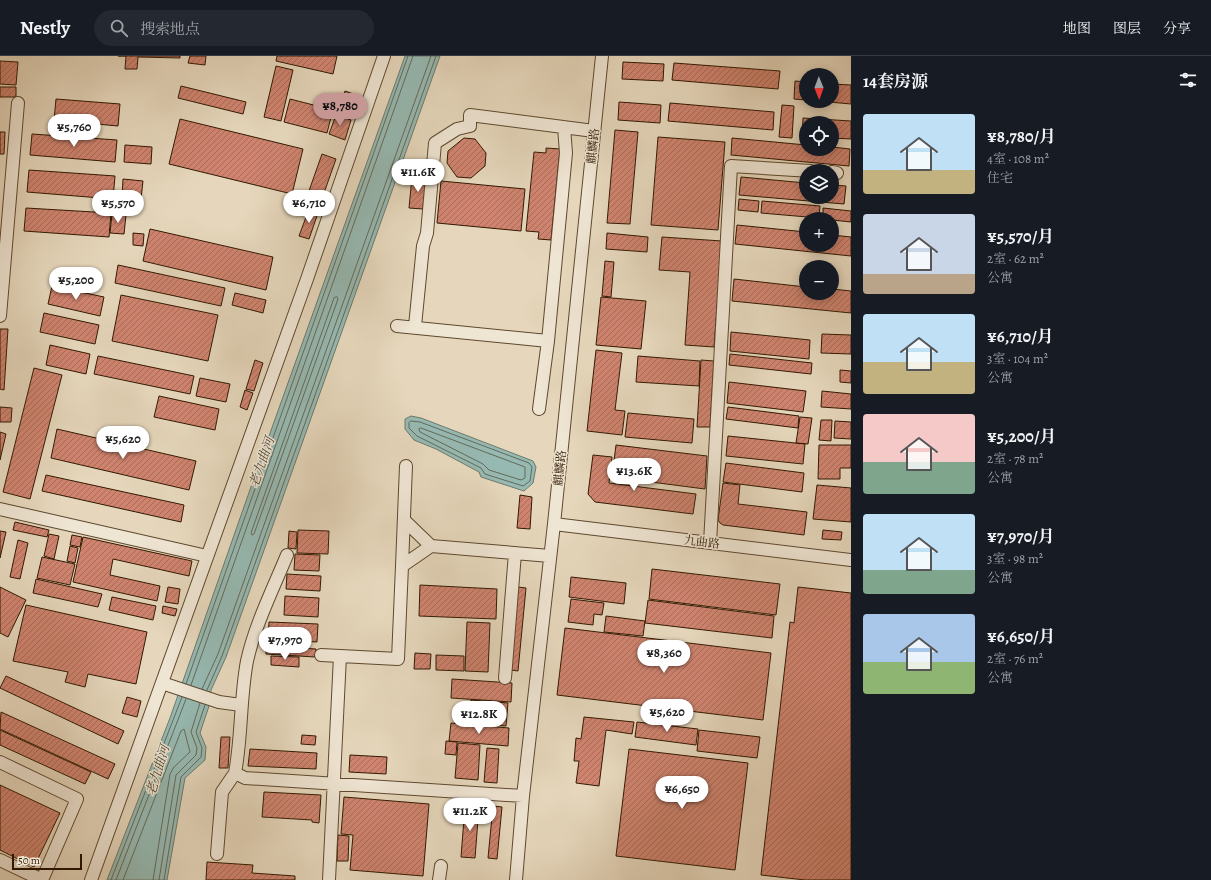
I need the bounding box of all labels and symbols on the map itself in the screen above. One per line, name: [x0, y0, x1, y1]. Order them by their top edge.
north arrow: [799, 68, 839, 108]
pin: ¥8,780: [307, 93, 373, 127]
pin: ¥5,760: [41, 114, 107, 148]
street label: 麒麟路: [583, 127, 603, 165]
pin: ¥11.6K: [385, 159, 451, 193]
pin: ¥5,570: [85, 190, 151, 224]
pin: ¥6,710: [276, 190, 342, 224]
pin: ¥5,200: [43, 267, 109, 301]
pin: ¥5,620: [90, 426, 156, 460]
water label: 老九曲河: [245, 433, 279, 490]
street label: 麒麟路: [550, 449, 570, 487]
pin: ¥13.6K: [601, 458, 667, 492]
street label: 九曲路: [683, 532, 721, 552]
pin: ¥7,970: [252, 627, 318, 661]
pin: ¥8,360: [631, 640, 697, 674]
pin: ¥5,620: [634, 699, 700, 733]
pin: ¥12.8K: [446, 701, 512, 735]
water label: 老九曲河: [142, 741, 174, 798]
pin: ¥6,650: [649, 776, 715, 810]
pin: ¥11.2K: [437, 798, 503, 832]
scale bar: [12, 852, 82, 871]

